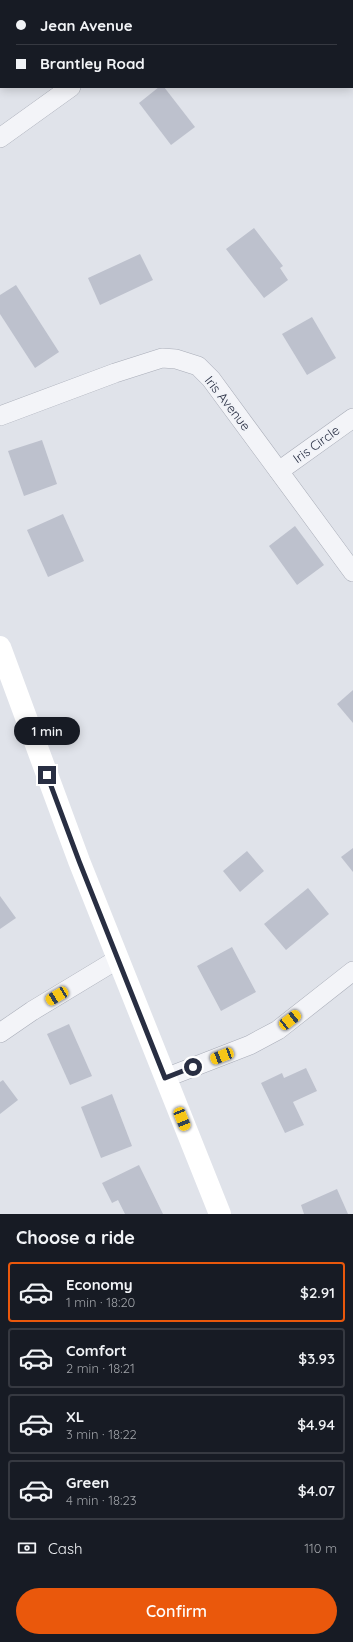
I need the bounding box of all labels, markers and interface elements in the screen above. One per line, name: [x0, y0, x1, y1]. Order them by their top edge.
text: Jean Avenue: [40, 16, 133, 35]
text: Brantley Road: [40, 54, 145, 73]
street label: Iris Avenue: [202, 372, 254, 434]
street label: Iris Circle: [290, 422, 342, 466]
callout: 1 min: [14, 717, 80, 745]
text: 1 min: [31, 723, 63, 739]
route end: [38, 766, 56, 784]
car: [44, 985, 70, 1007]
car: [277, 1008, 303, 1032]
car: [209, 1046, 235, 1066]
route start: [184, 1058, 202, 1076]
car: [172, 1106, 192, 1132]
text: Choose a ride: [16, 1226, 135, 1249]
icon: car: [18, 1274, 54, 1310]
text: Economy: [66, 1275, 133, 1294]
text: $2.91: [300, 1283, 335, 1302]
text: 1 min · 18:20: [66, 1294, 135, 1310]
icon: car: [18, 1340, 54, 1376]
text: Comfort: [66, 1341, 127, 1360]
text: $3.93: [298, 1349, 335, 1368]
text: 2 min · 18:21: [66, 1360, 135, 1376]
icon: car: [18, 1406, 54, 1442]
text: XL: [66, 1407, 84, 1426]
text: $4.94: [297, 1415, 335, 1434]
text: 3 min · 18:22: [66, 1426, 137, 1442]
icon: car: [18, 1472, 54, 1508]
text: Green: [66, 1473, 109, 1492]
text: $4.07: [298, 1481, 335, 1500]
text: 4 min · 18:23: [66, 1492, 136, 1508]
icon: cash: [16, 1537, 38, 1559]
text: Cash: [48, 1539, 82, 1558]
text: 110 m: [304, 1540, 337, 1556]
button: Confirm: [16, 1588, 337, 1634]

